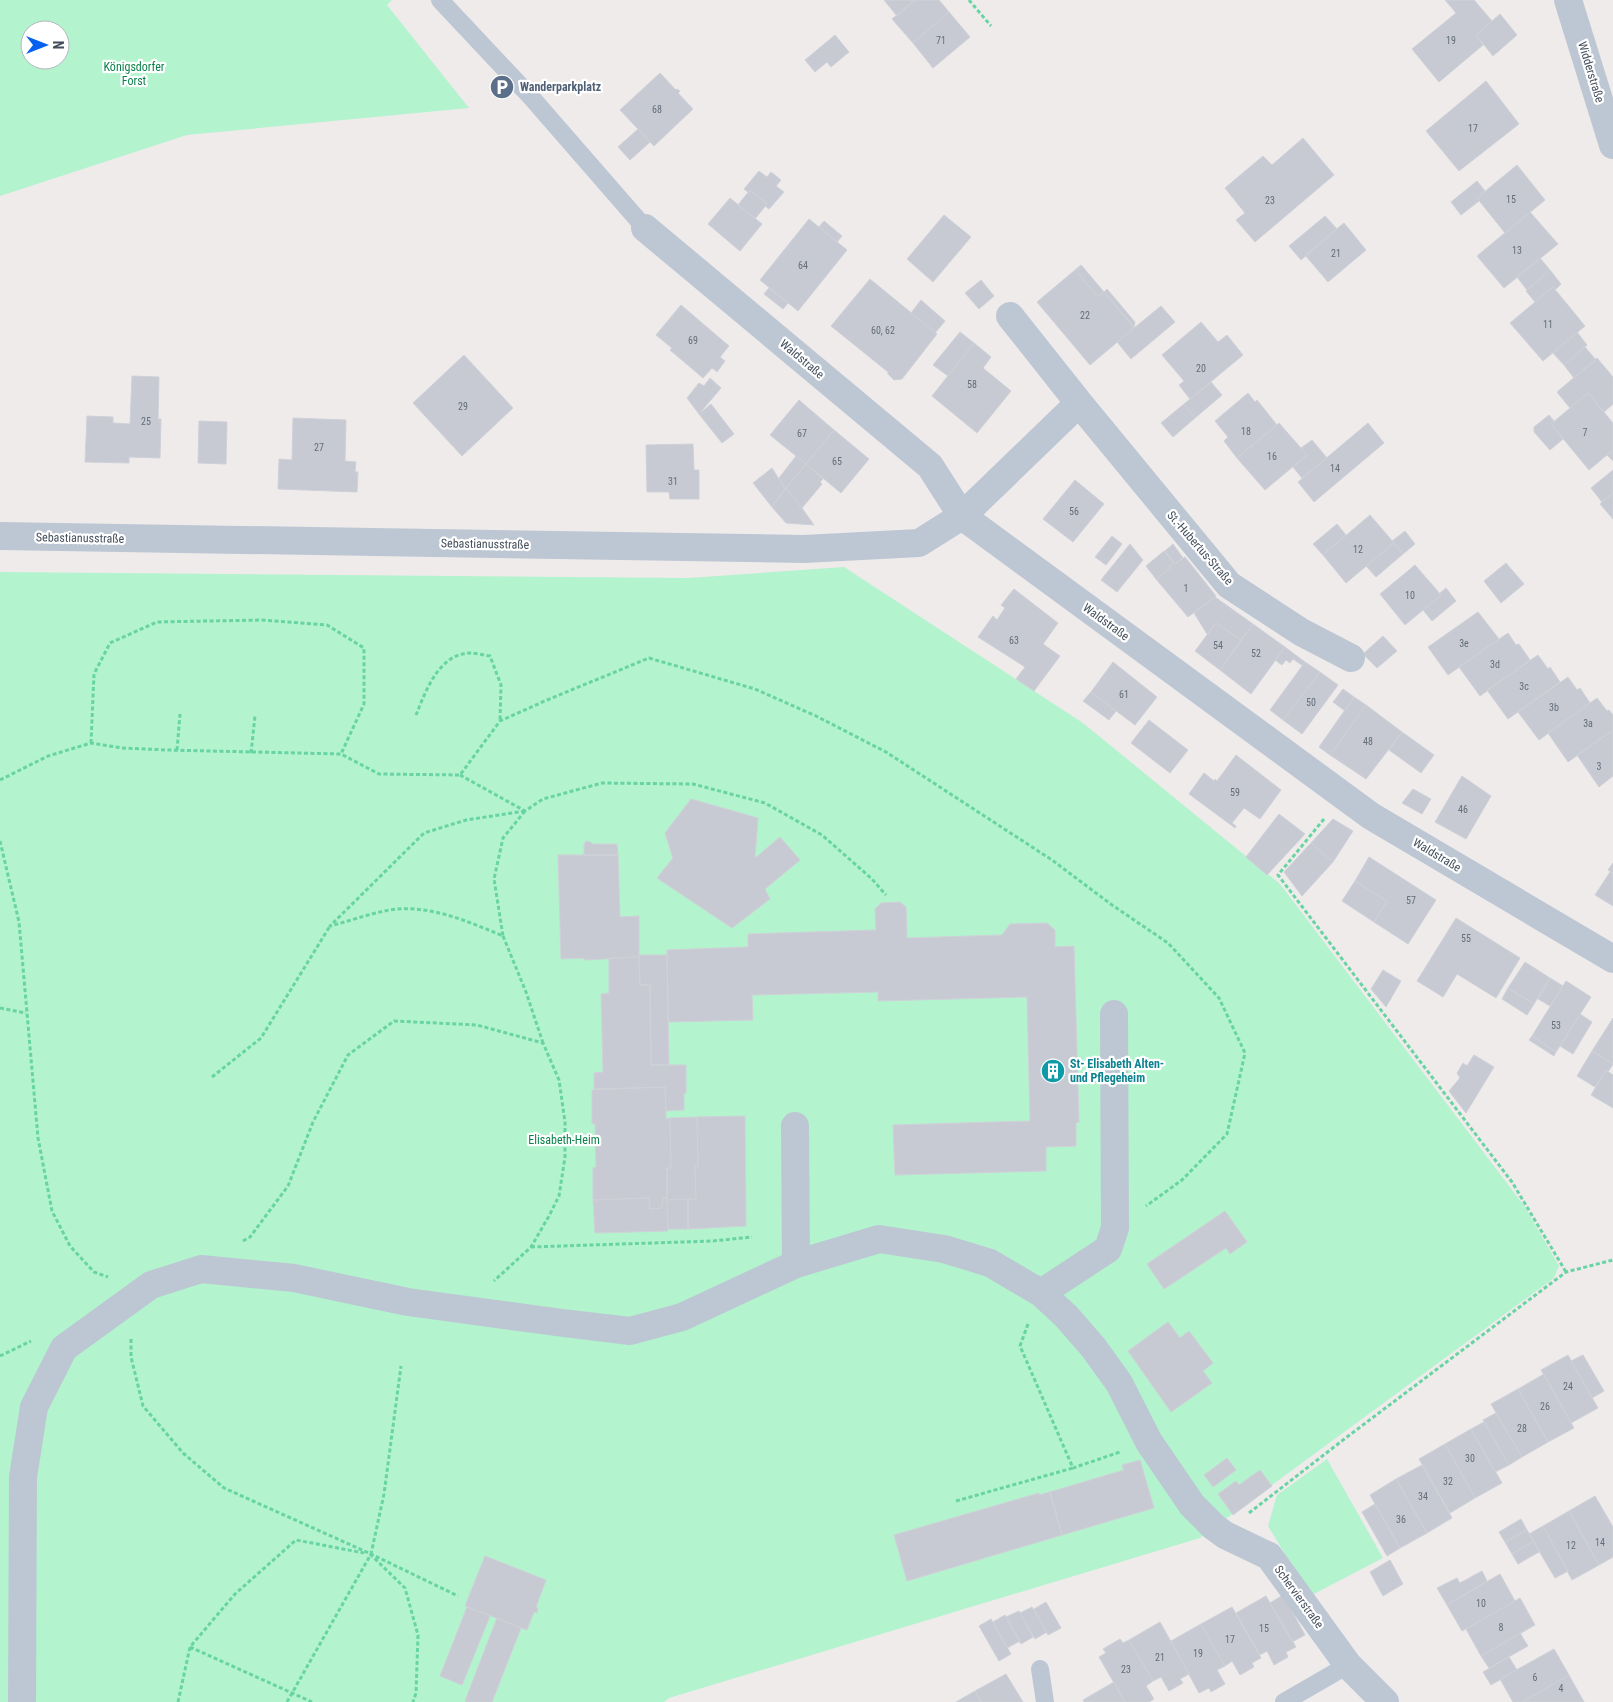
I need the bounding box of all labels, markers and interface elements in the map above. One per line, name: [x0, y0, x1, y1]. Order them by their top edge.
north arrow: [20, 20, 70, 70]
house number: 71: [936, 35, 946, 46]
house number: 19: [1446, 35, 1456, 46]
street label: Widderstraße: [1575, 40, 1607, 105]
text: N: [50, 41, 66, 49]
park label: Königsdorfer Forst: [103, 60, 165, 88]
parking icon: Wanderparkplatz: [489, 74, 515, 100]
place label: Wanderparkplatz: [520, 80, 601, 94]
house number: 68: [652, 104, 662, 115]
house number: 17: [1468, 123, 1478, 134]
house number: 15: [1506, 194, 1516, 205]
house number: 23: [1265, 195, 1275, 206]
house number: 13: [1512, 245, 1522, 256]
house number: 21: [1331, 248, 1341, 259]
house number: 64: [798, 260, 808, 271]
house number: 22: [1080, 310, 1090, 321]
house number: 11: [1543, 319, 1553, 330]
house number: 60, 62: [871, 325, 895, 336]
house number: 69: [688, 335, 698, 346]
street label: Waldstraße: [777, 336, 827, 382]
house number: 20: [1196, 363, 1206, 374]
house number: 58: [967, 379, 977, 390]
house number: 29: [458, 401, 468, 412]
house number: 25: [141, 416, 151, 427]
house number: 18: [1241, 426, 1251, 437]
house number: 7: [1583, 427, 1588, 438]
house number: 67: [797, 428, 807, 439]
house number: 27: [314, 442, 324, 453]
house number: 16: [1267, 451, 1277, 462]
house number: 65: [832, 456, 842, 467]
house number: 14: [1330, 463, 1340, 474]
house number: 31: [668, 476, 678, 487]
house number: 56: [1069, 506, 1079, 517]
street label: St.-Hubertus-Straße: [1164, 508, 1236, 588]
street label: Sebastianusstraße: [36, 530, 125, 546]
street label: Sebastianusstraße: [441, 536, 530, 552]
house number: 12: [1353, 544, 1363, 555]
house number: 1: [1184, 583, 1188, 594]
house number: 10: [1405, 590, 1415, 601]
street label: Waldstraße: [1080, 601, 1132, 644]
house number: 63: [1009, 635, 1019, 646]
house number: 3e: [1459, 638, 1469, 649]
house number: 54: [1213, 640, 1223, 651]
house number: 52: [1251, 648, 1261, 659]
house number: 3d: [1490, 659, 1500, 670]
house number: 3c: [1519, 681, 1529, 692]
house number: 61: [1119, 689, 1129, 700]
house number: 50: [1306, 697, 1316, 708]
house number: 3b: [1549, 702, 1559, 713]
house number: 3a: [1583, 718, 1593, 729]
house number: 48: [1363, 736, 1373, 747]
house number: 3: [1597, 761, 1602, 772]
house number: 59: [1230, 787, 1240, 798]
house number: 46: [1458, 804, 1468, 815]
street label: Waldstraße: [1410, 835, 1464, 875]
house number: 57: [1406, 895, 1416, 906]
house number: 55: [1461, 933, 1471, 944]
house number: 53: [1551, 1020, 1561, 1031]
place label: St- Elisabeth Alten- und Pflegeheim: [1070, 1057, 1164, 1085]
building icon: St- Elisabeth Alten- und Pflegeheim: [1040, 1058, 1066, 1084]
park label: Elisabeth-Heim: [528, 1133, 600, 1147]
house number: 24: [1563, 1381, 1573, 1392]
house number: 26: [1540, 1401, 1550, 1412]
house number: 28: [1517, 1423, 1527, 1434]
house number: 30: [1465, 1453, 1475, 1464]
house number: 32: [1443, 1476, 1453, 1487]
house number: 34: [1418, 1491, 1428, 1502]
house number: 36: [1396, 1514, 1406, 1525]
house number: 14: [1595, 1537, 1605, 1548]
house number: 12: [1566, 1540, 1576, 1551]
street label: Schervierstraße: [1272, 1563, 1327, 1631]
house number: 10: [1476, 1598, 1486, 1609]
house number: 8: [1499, 1622, 1504, 1633]
house number: 15: [1259, 1623, 1269, 1634]
house number: 17: [1225, 1634, 1235, 1645]
house number: 19: [1193, 1648, 1203, 1659]
house number: 21: [1155, 1652, 1165, 1663]
house number: 23: [1121, 1664, 1131, 1675]
house number: 6: [1533, 1672, 1538, 1683]
house number: 4: [1559, 1683, 1564, 1694]

